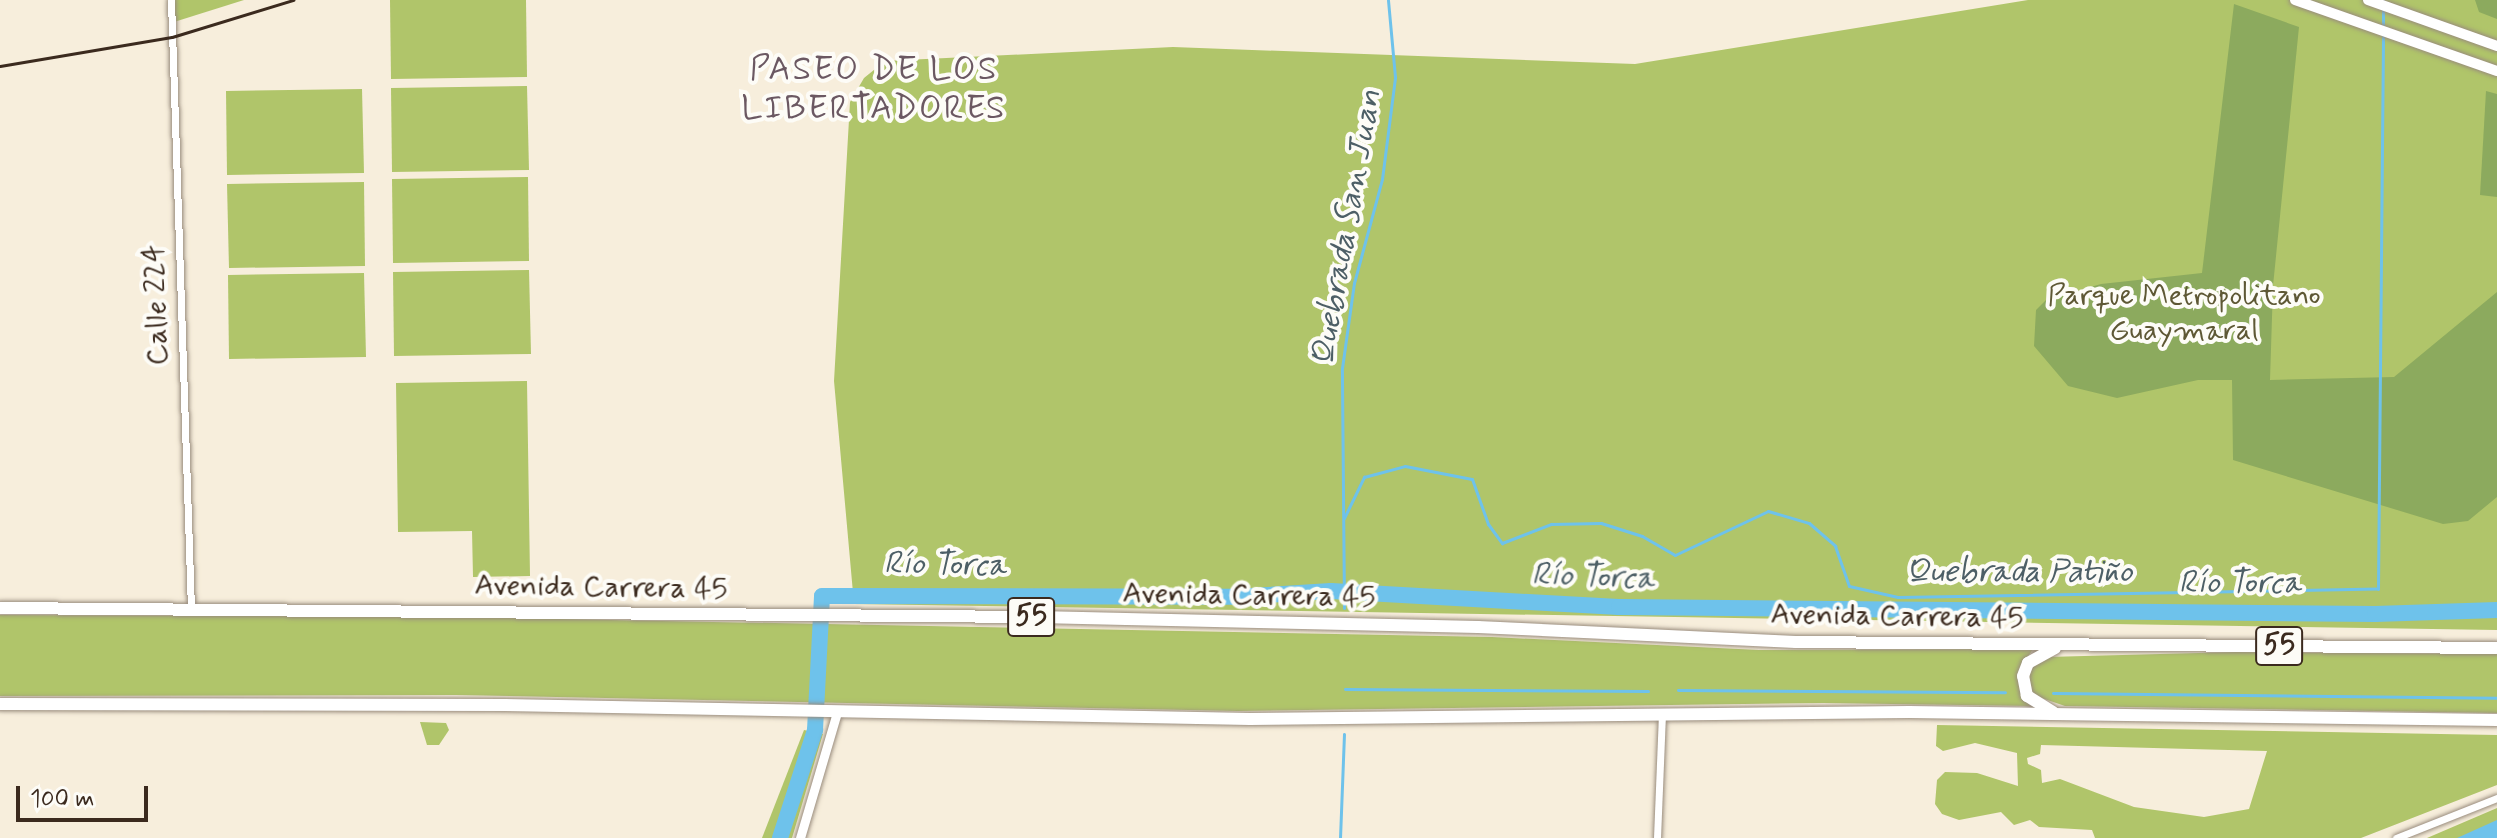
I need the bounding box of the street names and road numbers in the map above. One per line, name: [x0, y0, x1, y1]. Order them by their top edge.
street label: Calle 224: [137, 244, 177, 366]
street label: Avenida Carrera 45: [472, 568, 730, 608]
street label: Avenida Carrera 45: [1120, 576, 1378, 616]
road number: 55: [1007, 593, 1055, 641]
street label: Avenida Carrera 45: [1768, 597, 2026, 637]
road number: 55: [2255, 622, 2303, 670]

